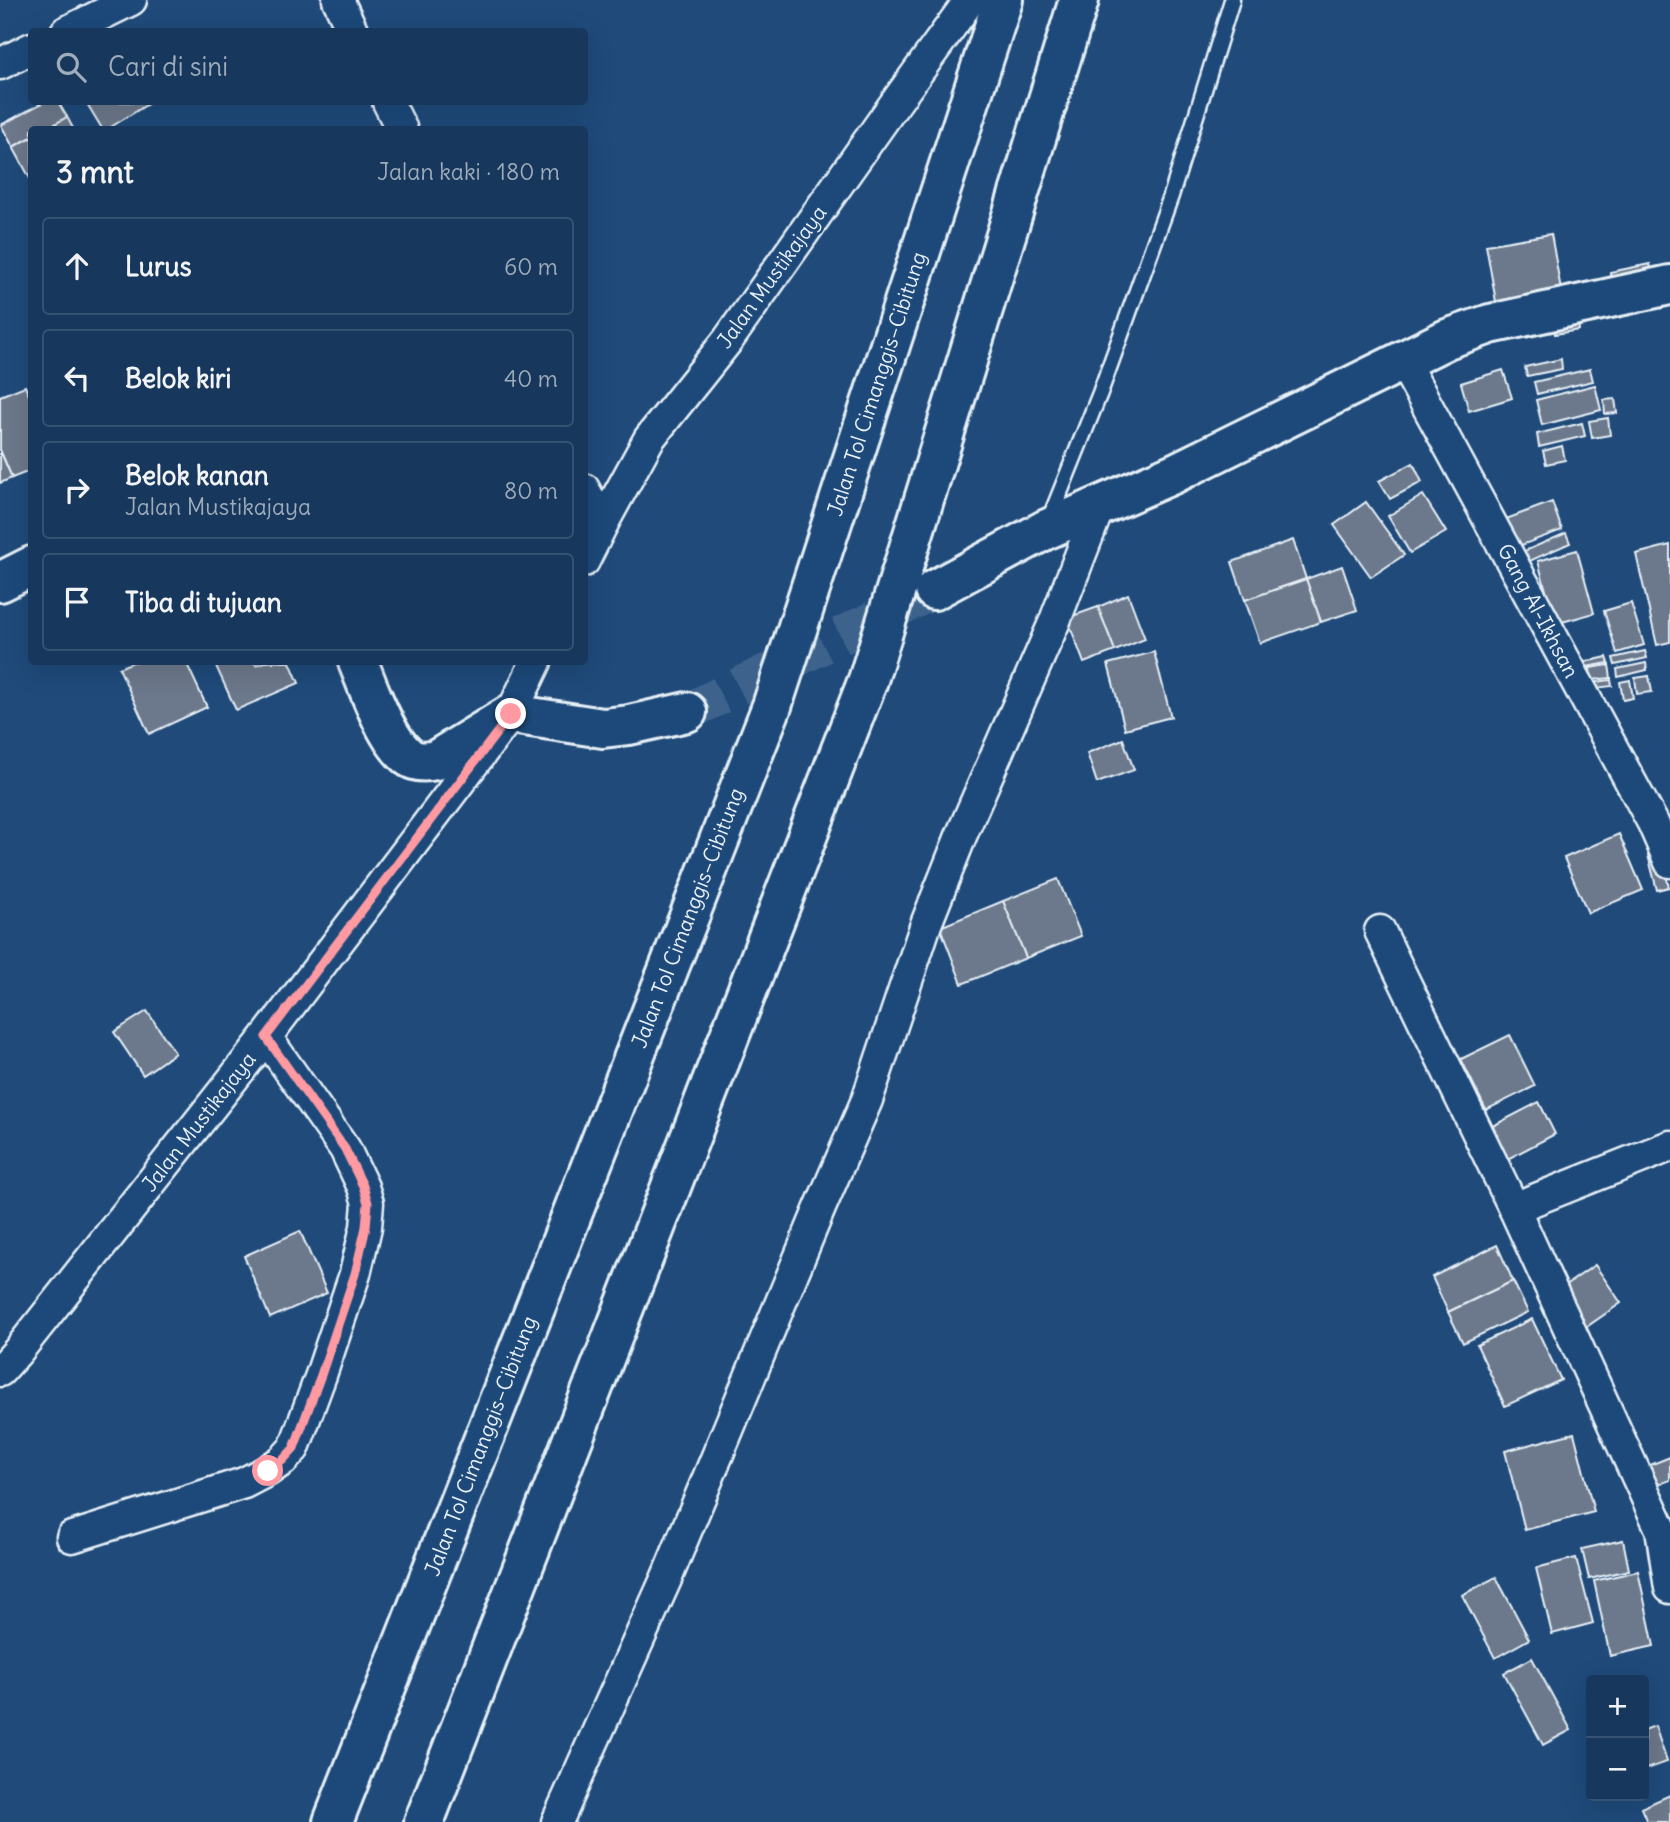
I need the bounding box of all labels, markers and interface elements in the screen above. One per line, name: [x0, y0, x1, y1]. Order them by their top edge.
search box: [28, 28, 588, 105]
icon: search: [52, 48, 90, 86]
text: Cari di sini: [108, 50, 228, 83]
text: 3 mnt: [56, 153, 134, 191]
text: Jalan kaki · 180 m: [377, 157, 560, 186]
street label: Jalan Mustikajaya: [711, 200, 832, 353]
icon: ahead: [58, 247, 96, 285]
street label: Jalan Tol Cimanggis–Cibitung: [821, 248, 932, 519]
text: Lurus: [125, 250, 192, 283]
text: 60 m: [504, 252, 558, 281]
icon: left: [58, 359, 96, 397]
text: Belok kiri: [125, 362, 231, 395]
text: 40 m: [504, 364, 558, 393]
text: Belok kanan: [125, 459, 269, 492]
icon: right: [58, 471, 96, 509]
text: 80 m: [504, 476, 558, 505]
text: Jalan Mustikajaya: [125, 492, 311, 521]
street label: Gang Al-Ikhsan: [1492, 539, 1585, 683]
icon: arrive: [58, 583, 96, 621]
text: Tiba di tujuan: [125, 586, 282, 619]
route end: [495, 698, 526, 729]
street label: Jalan Tol Cimanggis–Cibitung: [625, 784, 750, 1052]
street label: Jalan Mustikajaya: [136, 1046, 262, 1197]
street label: Jalan Tol Cimanggis–Cibitung: [418, 1312, 543, 1580]
route start: [252, 1455, 283, 1486]
map controls: [1586, 1675, 1649, 1801]
button: +: [1586, 1675, 1649, 1738]
button: −: [1586, 1738, 1649, 1801]

